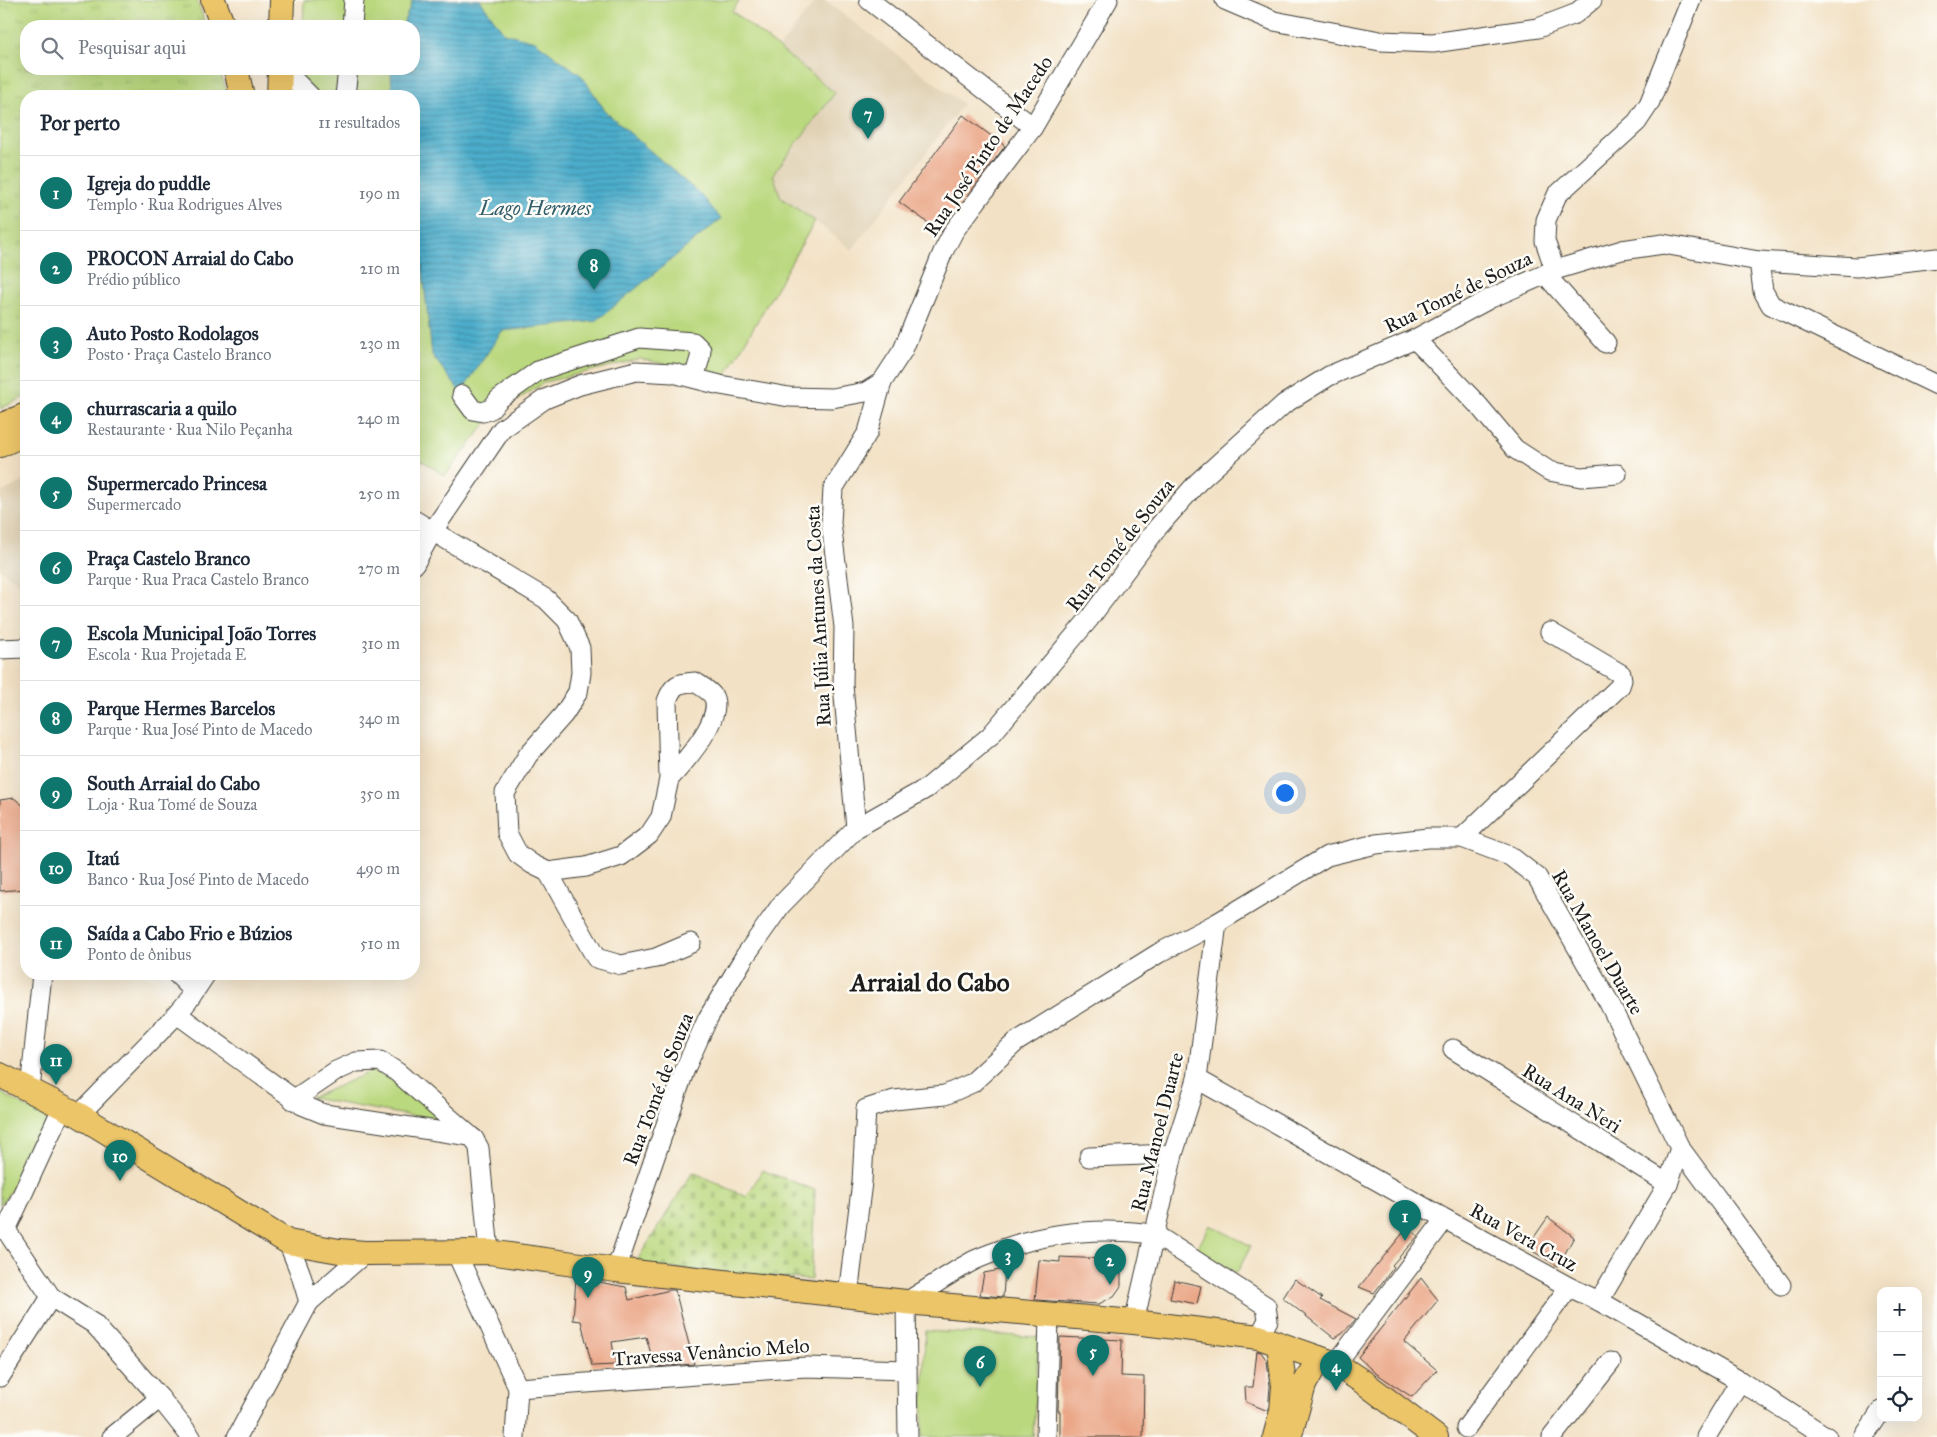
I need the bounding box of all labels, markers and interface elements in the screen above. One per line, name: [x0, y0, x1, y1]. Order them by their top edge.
search box: [20, 20, 420, 75]
icon: search: [38, 34, 66, 62]
text: Pesquisar aqui: [78, 36, 186, 59]
street label: Rua José Pinto de Macedo: [918, 51, 1058, 242]
pin: 7: [852, 98, 884, 139]
text: Por perto: [40, 110, 120, 136]
text: 11 resultados: [318, 113, 400, 132]
text: Igreja do puddle: [87, 172, 211, 195]
text: 1: [53, 184, 59, 203]
text: 190 m: [359, 184, 400, 203]
text: Templo · Rua Rodrigues Alves: [87, 195, 282, 214]
water label: Lago Hermes: [478, 195, 592, 221]
street label: Rua Tomé de Souza: [1380, 246, 1536, 338]
text: PROCON Arraial do Cabo: [87, 247, 294, 270]
pin: 8: [578, 249, 610, 290]
text: 2: [52, 259, 60, 278]
text: 210 m: [360, 259, 400, 278]
text: Prédio público: [87, 270, 180, 289]
text: Auto Posto Rodolagos: [87, 322, 259, 345]
text: 3: [53, 334, 59, 353]
text: 230 m: [360, 334, 400, 353]
text: Posto · Praça Castelo Branco: [87, 345, 271, 364]
text: churrascaria a quilo: [87, 397, 237, 420]
text: 4: [52, 409, 60, 428]
text: 240 m: [357, 409, 400, 428]
text: Restaurante · Rua Nilo Peçanha: [87, 420, 293, 439]
text: Supermercado Princesa: [87, 472, 267, 495]
street label: Rua Tomé de Souza: [1061, 473, 1180, 616]
text: 5: [52, 484, 60, 503]
text: 250 m: [359, 484, 400, 503]
text: Supermercado: [87, 495, 181, 514]
street label: Rua Júlia Antunes da Costa: [800, 504, 837, 727]
text: Praça Castelo Branco: [87, 547, 250, 570]
text: 6: [52, 559, 60, 578]
text: 270 m: [358, 559, 400, 578]
text: Parque · Rua Praca Castelo Branco: [87, 570, 309, 589]
text: Escola Municipal João Torres: [87, 622, 316, 645]
text: 7: [52, 634, 60, 653]
text: 310 m: [361, 634, 400, 653]
text: Escola · Rua Projetada E: [87, 645, 246, 664]
text: Parque Hermes Barcelos: [87, 697, 275, 720]
text: 8: [52, 709, 60, 728]
text: 340 m: [358, 709, 400, 728]
text: Parque · Rua José Pinto de Macedo: [87, 720, 312, 739]
text: South Arraial do Cabo: [87, 772, 260, 795]
your location: [1272, 780, 1298, 806]
text: 9: [52, 784, 60, 803]
text: 350 m: [360, 784, 400, 803]
text: Loja · Rua Tomé de Souza: [87, 795, 257, 814]
text: Itaú: [87, 847, 120, 870]
text: 10: [48, 859, 64, 878]
text: 490 m: [356, 859, 400, 878]
street label: Rua Manoel Duarte: [1547, 865, 1649, 1019]
text: Banco · Rua José Pinto de Macedo: [87, 870, 309, 889]
text: Saída a Cabo Frio e Búzios: [87, 922, 292, 945]
text: 11: [50, 934, 62, 953]
text: 510 m: [360, 934, 400, 953]
text: Ponto de ônibus: [87, 945, 191, 964]
district label: Arraial do Cabo: [849, 967, 1010, 998]
street label: Rua Tomé de Souza: [618, 1009, 698, 1169]
pin: 11: [40, 1044, 72, 1085]
street label: Rua Manoel Duarte: [1126, 1050, 1188, 1214]
street label: Rua Ana Neri: [1518, 1058, 1626, 1138]
pin: 10: [104, 1140, 136, 1181]
street label: Rua Vera Cruz: [1466, 1198, 1582, 1276]
pin: 1: [1389, 1200, 1421, 1241]
pin: 3: [992, 1239, 1024, 1280]
pin: 2: [1094, 1244, 1126, 1285]
pin: 9: [572, 1257, 604, 1298]
map controls: [1877, 1287, 1922, 1422]
button: +: [1877, 1287, 1922, 1332]
button: −: [1877, 1332, 1922, 1377]
street label: Travessa Venâncio Melo: [612, 1333, 810, 1371]
pin: 5: [1077, 1335, 1109, 1376]
pin: 6: [964, 1346, 996, 1387]
pin: 4: [1320, 1350, 1352, 1391]
button: locate: [1877, 1377, 1922, 1422]

